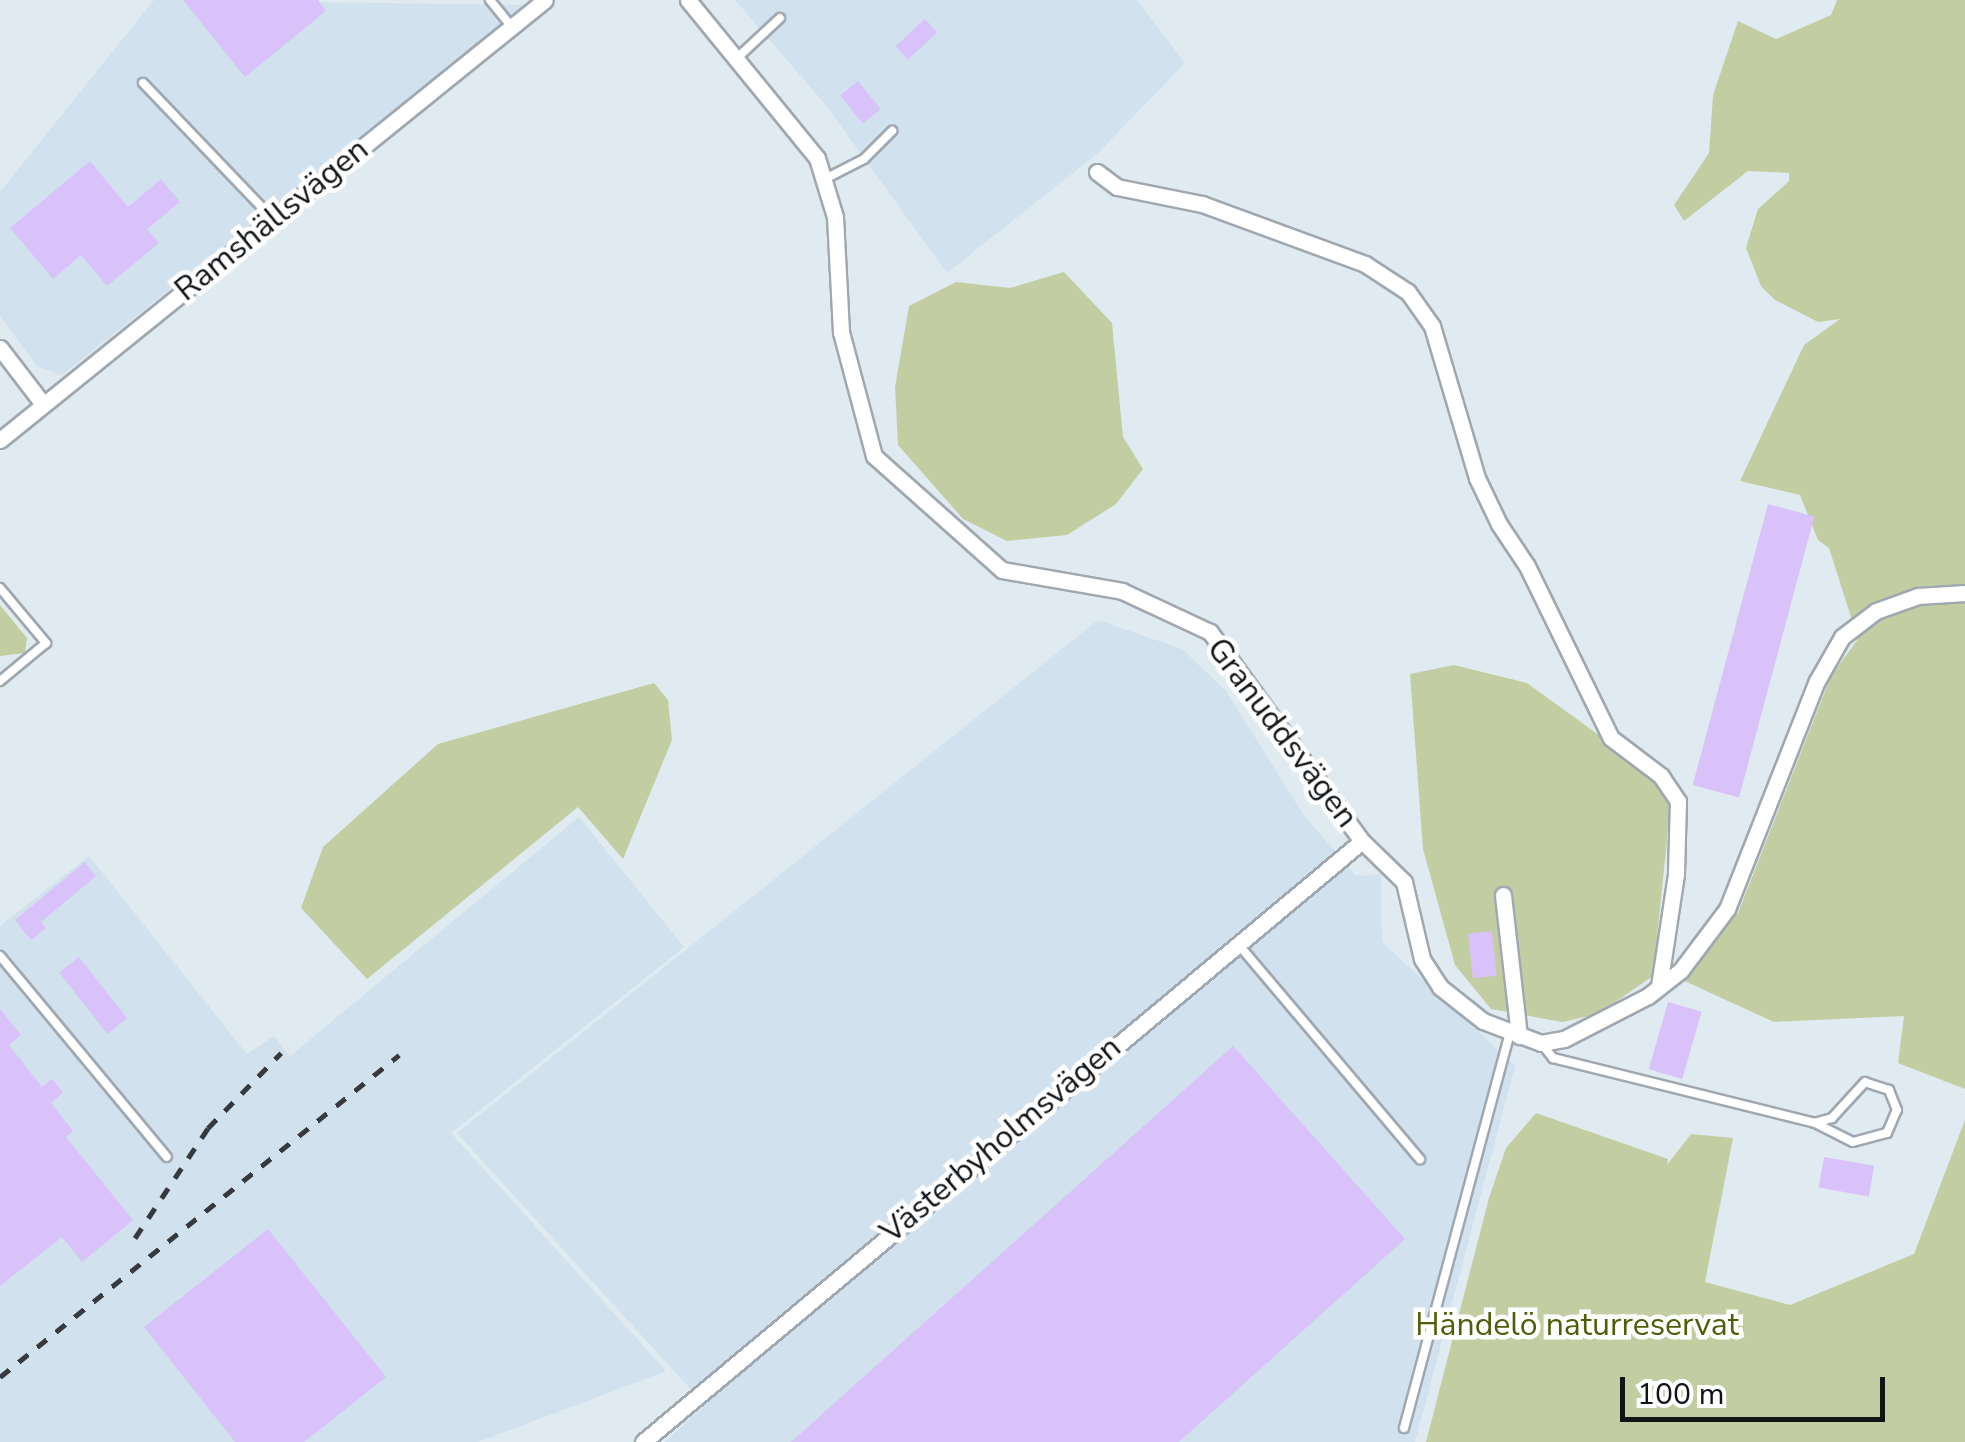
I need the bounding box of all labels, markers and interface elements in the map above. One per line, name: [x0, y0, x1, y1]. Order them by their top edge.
street label: Ramshällsvägen: [168, 130, 376, 310]
street label: Granuddsvägen: [1198, 631, 1366, 835]
street label: Västerbyholmsvägen: [873, 1028, 1129, 1252]
park label: Händelö naturreservat: [1415, 1306, 1739, 1344]
scale bar: [1625, 1357, 1890, 1419]
text: 100 m: [1637, 1374, 1724, 1415]

